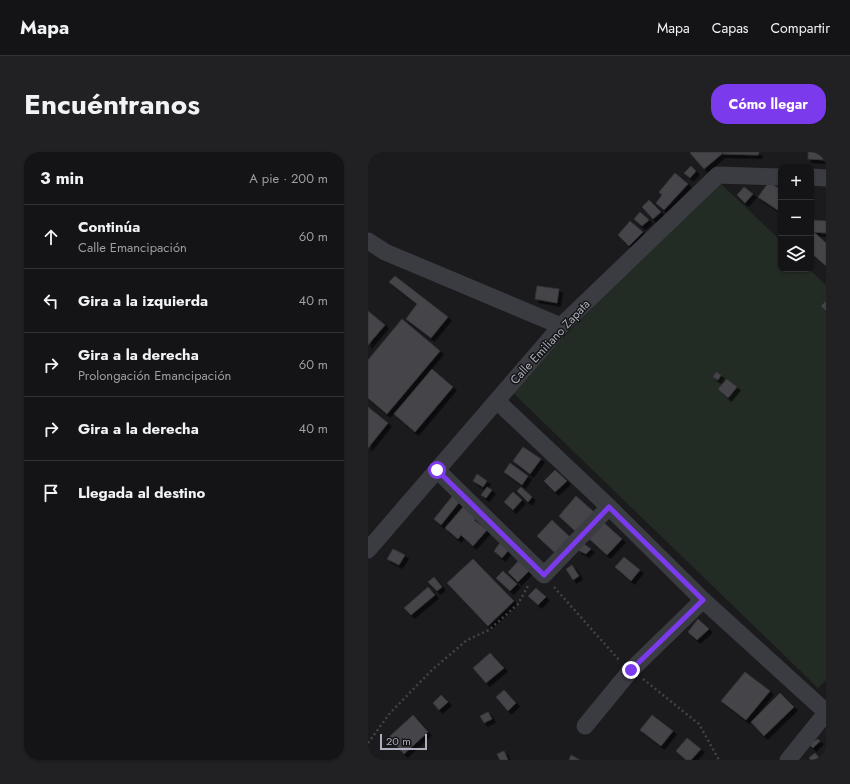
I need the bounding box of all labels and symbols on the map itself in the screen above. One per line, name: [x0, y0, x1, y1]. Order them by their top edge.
street label: Calle Emiliano Zapata: [506, 295, 594, 388]
route start: [428, 461, 446, 479]
route end: [622, 661, 640, 679]
scale bar: [380, 732, 427, 751]

